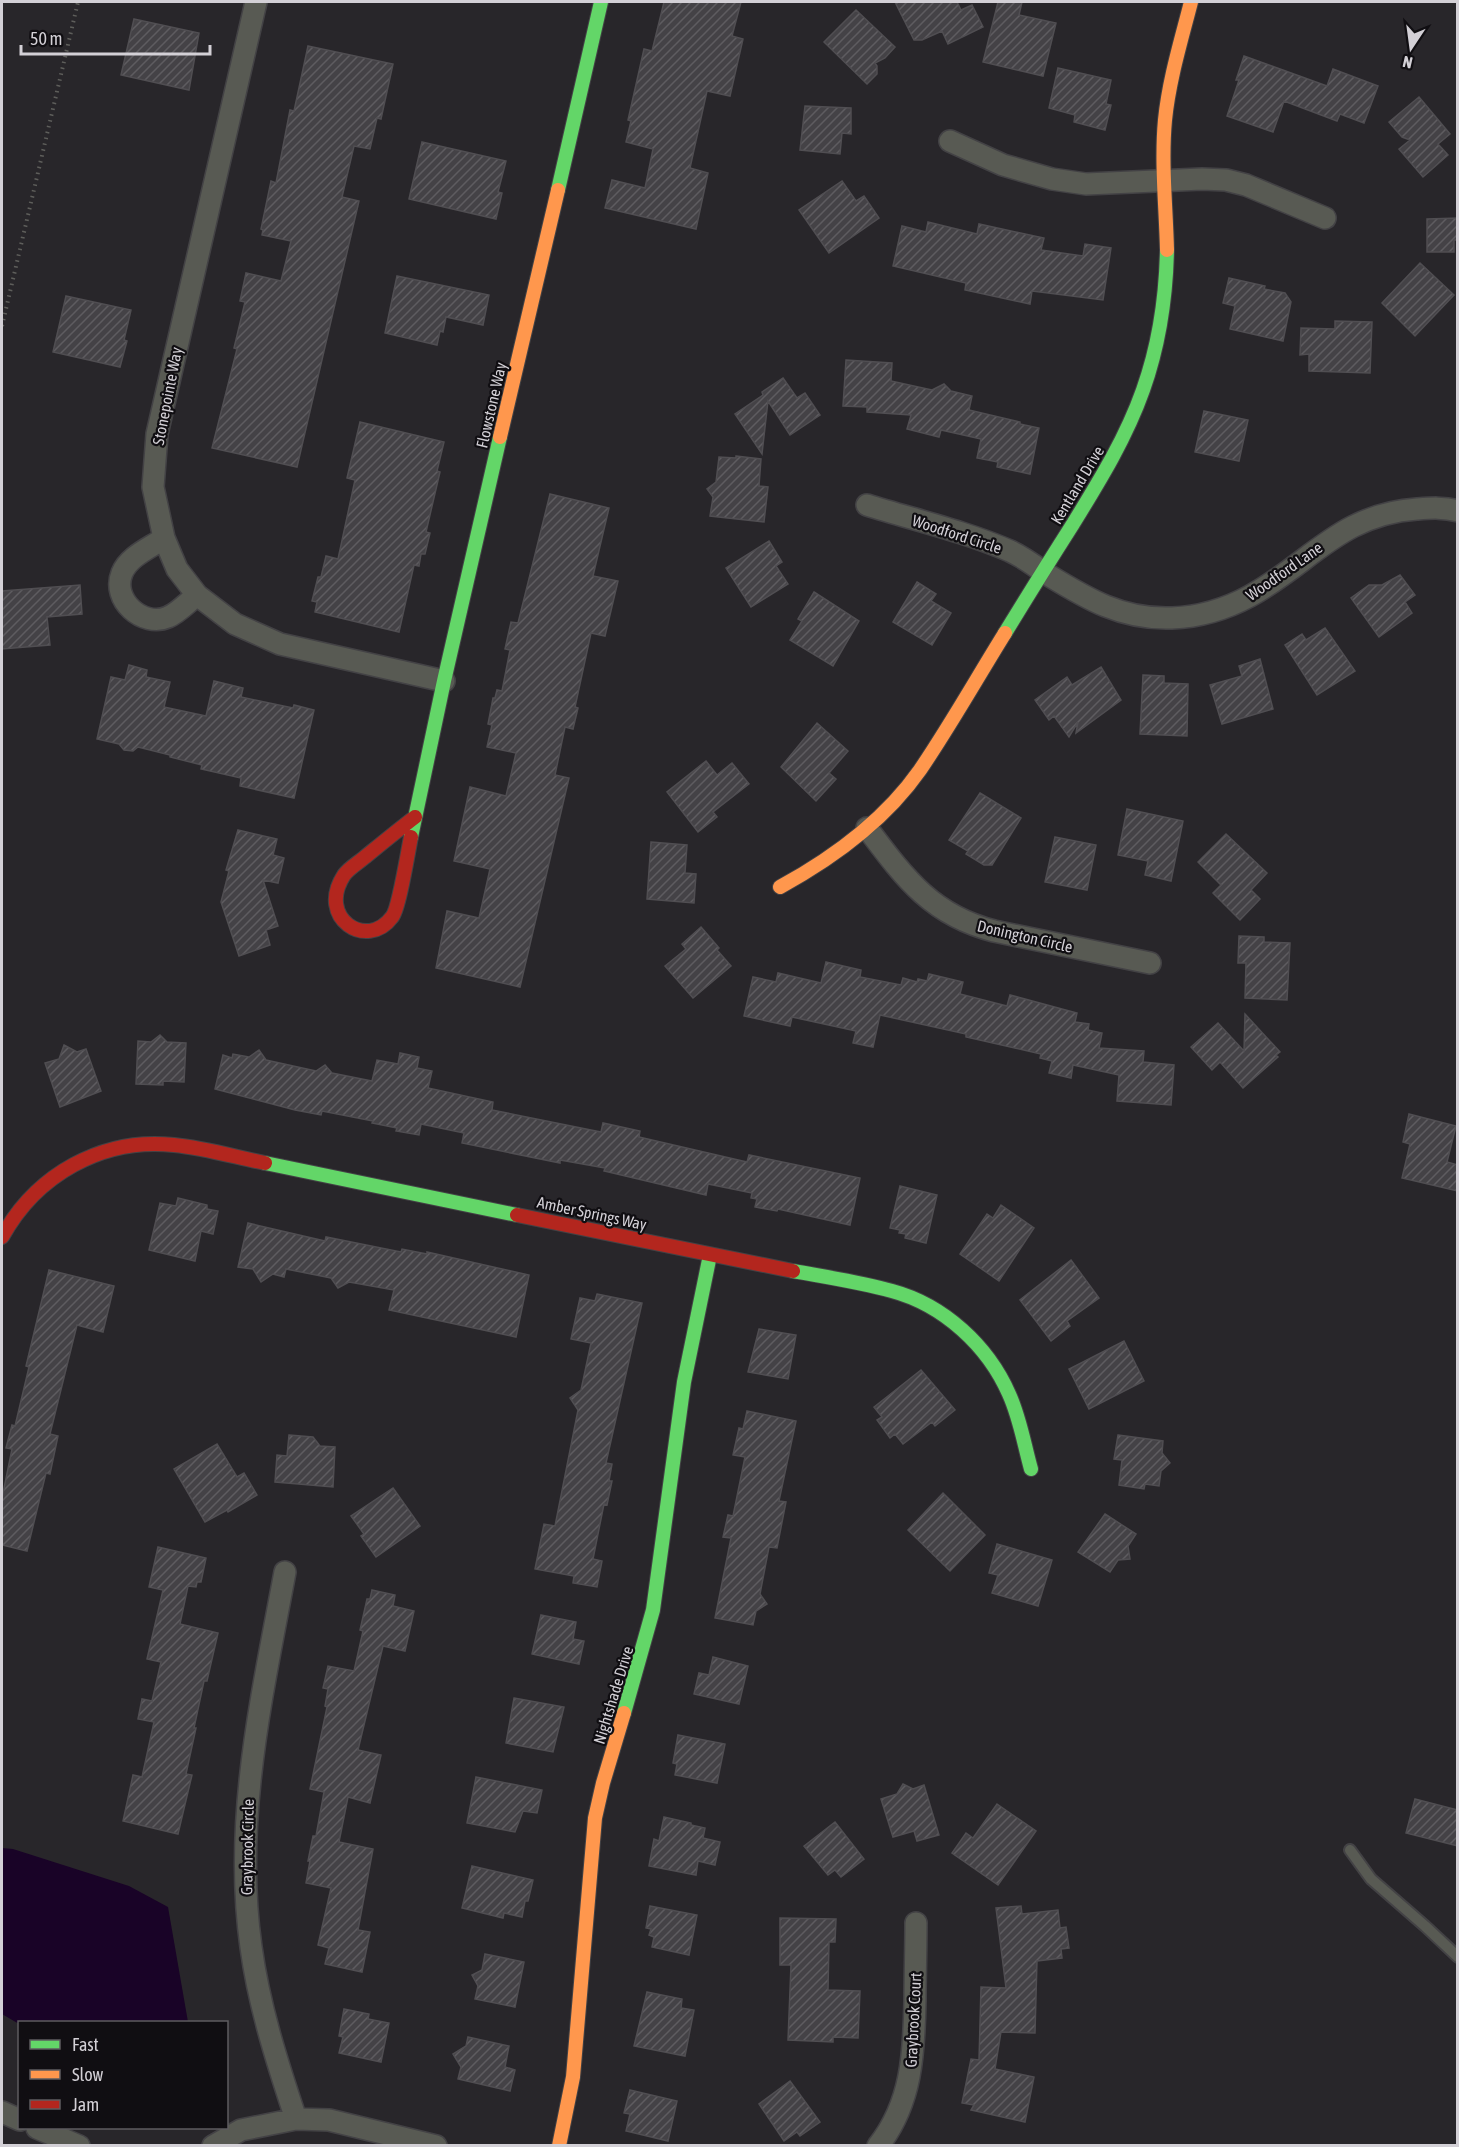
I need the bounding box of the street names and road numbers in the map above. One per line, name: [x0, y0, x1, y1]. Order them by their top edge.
street label: Stonepointe Way: [149, 345, 186, 447]
street label: Flowstone Way: [472, 360, 511, 450]
street label: Kentland Drive: [1047, 443, 1107, 527]
street label: Woodford Circle: [910, 511, 1004, 557]
street label: Woodford Lane: [1242, 538, 1326, 604]
street label: Donington Circle: [975, 916, 1074, 957]
street label: Amber Springs Way: [535, 1193, 649, 1234]
street label: Nightshade Drive: [590, 1644, 637, 1746]
street label: Graybrook Circle: [237, 1799, 258, 1895]
street label: Graybrook Court: [902, 1972, 925, 2068]

